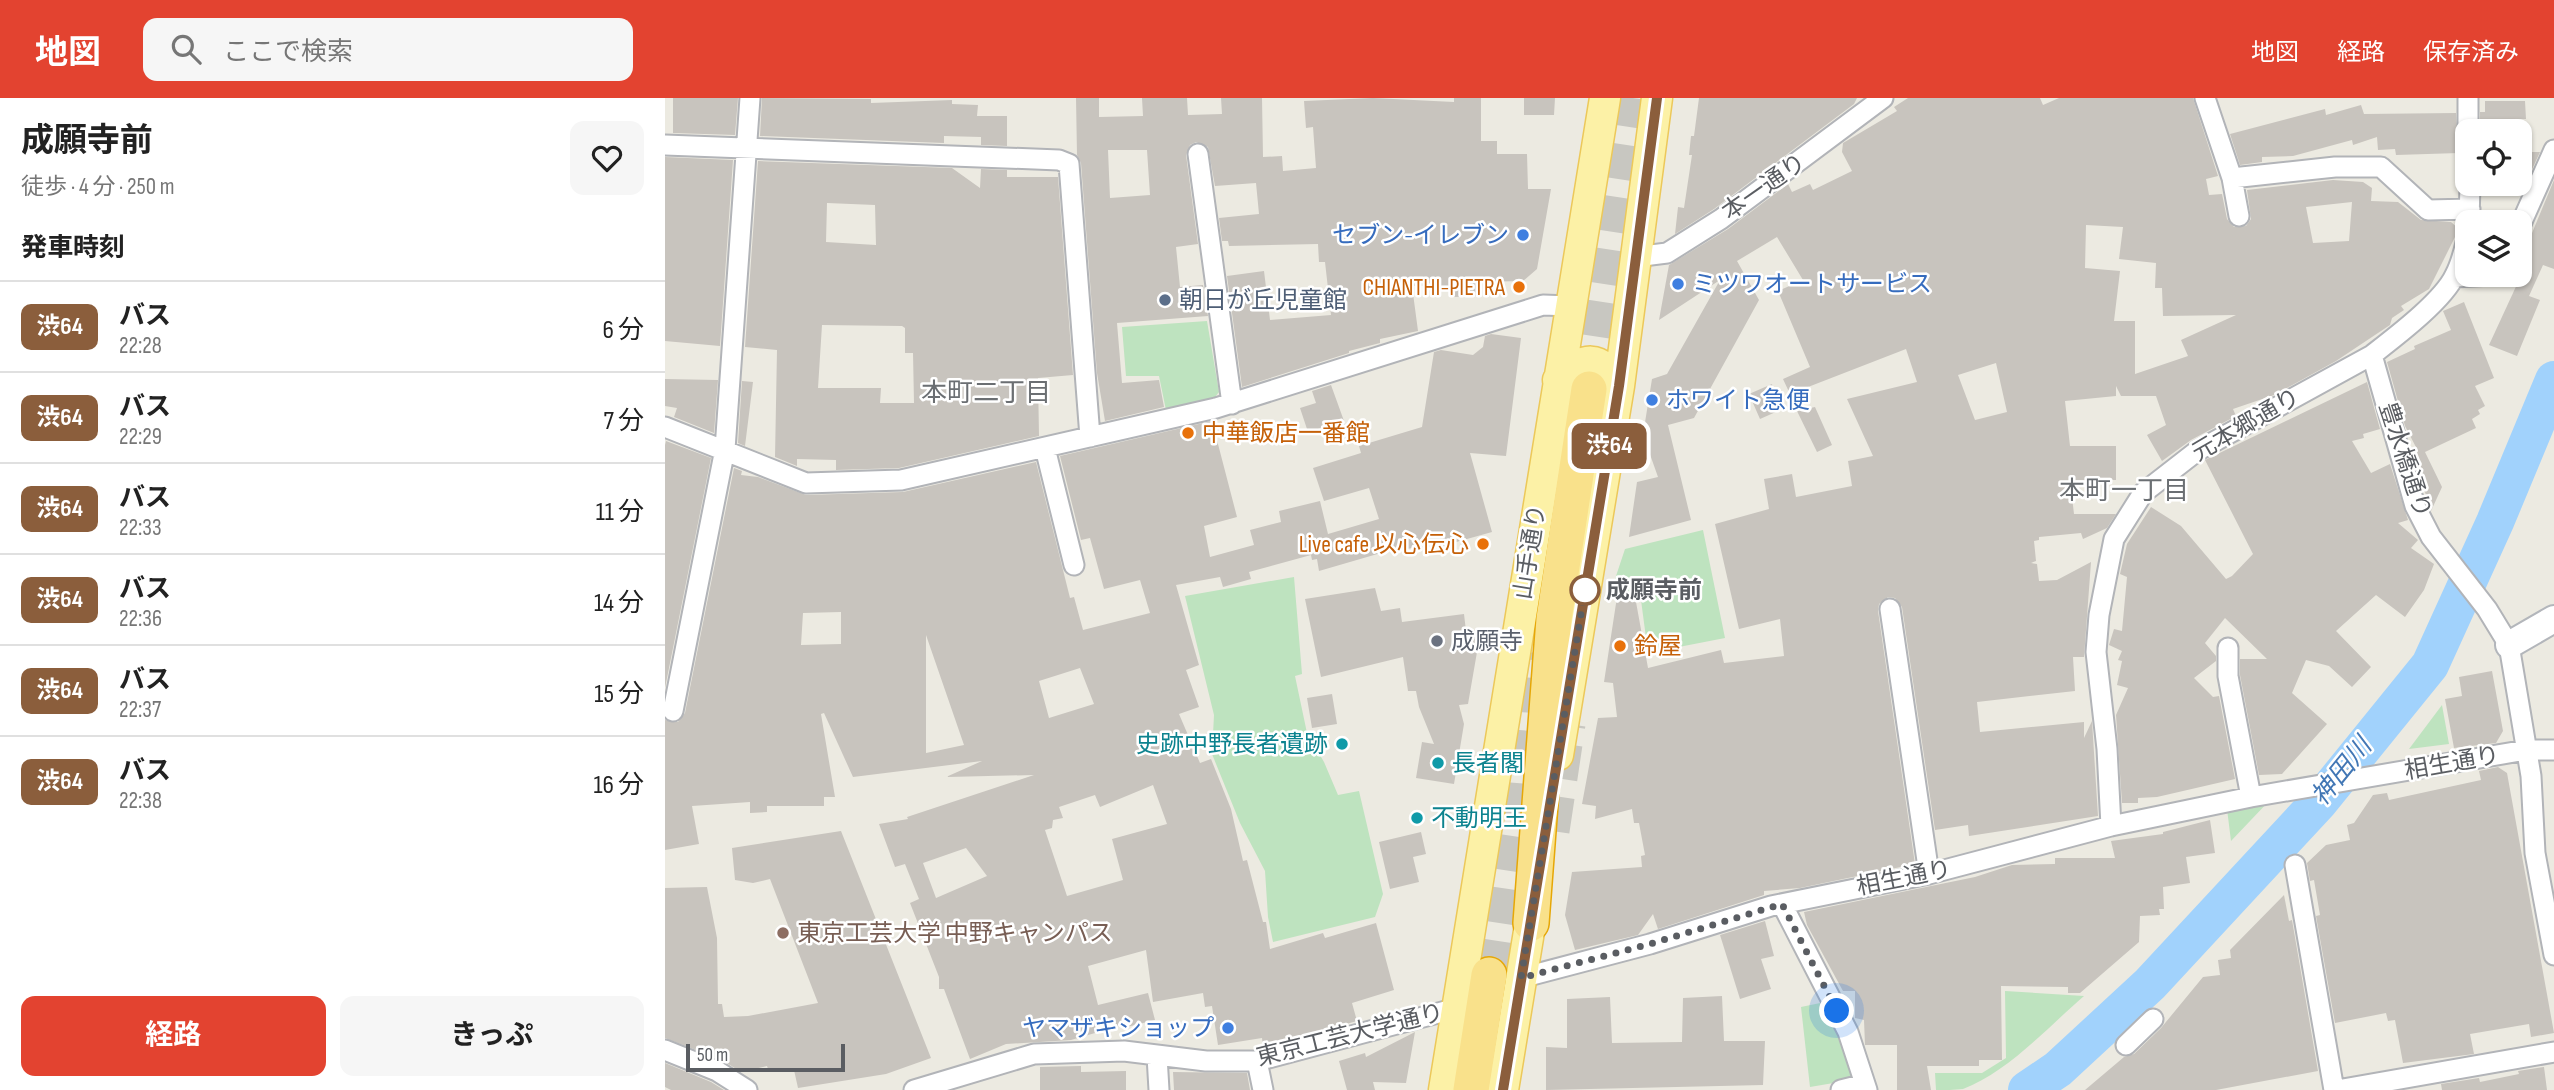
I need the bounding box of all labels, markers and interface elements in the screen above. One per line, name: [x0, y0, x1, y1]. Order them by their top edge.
search box: [143, 18, 633, 81]
icon: search: [167, 30, 205, 68]
text: 地図: [35, 33, 101, 73]
text: ここで検索: [223, 37, 353, 68]
text: 地図: [2251, 38, 2299, 67]
text: 経路: [2337, 38, 2385, 67]
text: 保存済み: [2423, 38, 2519, 67]
map controls: [2455, 119, 2532, 287]
button: locate: [2455, 119, 2532, 196]
text: 成願寺前: [21, 121, 153, 161]
button: heart: [570, 121, 644, 195]
street label: 本一通り: [1716, 148, 1812, 226]
text: 徒歩 · 4 分 · 250 m: [21, 173, 174, 201]
button: layers: [2455, 210, 2532, 287]
place label: セブン-イレブン: [1332, 221, 1509, 250]
marker: セブン-イレブン: [1515, 227, 1531, 243]
text: 発車時刻: [21, 233, 125, 264]
place label: ミツワオートサービス: [1692, 270, 1932, 299]
place label: CHIANTHI-PIETRA: [1362, 273, 1506, 302]
marker: ミツワオートサービス: [1670, 276, 1686, 292]
marker: CHIANTHI-PIETRA: [1511, 279, 1527, 295]
place label: 朝日が丘児童館: [1179, 286, 1347, 315]
marker: 朝日が丘児童館: [1157, 292, 1173, 308]
text: バス: [119, 301, 171, 332]
text: 渋64: [36, 312, 83, 341]
text: 6 分: [602, 315, 644, 346]
text: 22:28: [119, 332, 162, 360]
district label: 本町二丁目: [921, 378, 1051, 409]
street label: 元本郷通り: [2187, 382, 2305, 468]
place label: ホワイト急便: [1666, 386, 1810, 415]
text: バス: [119, 392, 171, 423]
marker: ホワイト急便: [1644, 392, 1660, 408]
street label: 豊水橋通り: [2373, 398, 2437, 522]
text: 渋64: [36, 403, 83, 432]
text: 7 分: [603, 406, 644, 437]
place label: 中華飯店一番館: [1202, 419, 1370, 448]
text: 22:29: [119, 423, 162, 451]
line badge: 渋64: [1569, 423, 1649, 469]
marker: 中華飯店一番館: [1180, 425, 1196, 441]
text: 渋64: [1586, 431, 1632, 460]
district label: 本町一丁目: [2059, 476, 2189, 507]
text: バス: [119, 483, 171, 514]
text: 渋64: [36, 494, 83, 523]
text: 11 分: [596, 497, 644, 528]
street label: 山手通り: [1508, 502, 1552, 602]
text: 22:33: [119, 514, 162, 542]
place label: Live cafe 以心伝心: [1299, 530, 1469, 559]
marker: Live cafe 以心伝心: [1475, 536, 1491, 552]
text: バス: [119, 574, 171, 605]
marker: 成願寺前: [1570, 575, 1600, 605]
place label: 成願寺前: [1606, 576, 1702, 605]
text: 渋64: [36, 585, 83, 614]
text: 14 分: [594, 588, 644, 619]
text: 22:36: [119, 605, 162, 633]
place label: 成願寺: [1451, 627, 1523, 656]
place label: 鈴屋: [1634, 632, 1682, 661]
marker: 成願寺: [1429, 633, 1445, 649]
marker: 鈴屋: [1612, 638, 1628, 654]
text: バス: [119, 665, 171, 696]
text: 渋64: [36, 676, 83, 705]
text: 15 分: [594, 679, 644, 710]
text: 22:37: [119, 696, 161, 724]
place label: 史跡中野長者遺跡: [1136, 730, 1328, 759]
water label: 神田川: [2305, 730, 2380, 812]
marker: 史跡中野長者遺跡: [1334, 736, 1350, 752]
street label: 相生通り: [2402, 740, 2502, 786]
place label: 長者閣: [1452, 749, 1524, 778]
marker: 長者閣: [1430, 755, 1446, 771]
text: バス: [119, 756, 171, 787]
text: 渋64: [36, 767, 83, 796]
text: 16 分: [593, 770, 644, 801]
text: 22:38: [119, 787, 162, 815]
place label: 不動明王: [1431, 804, 1527, 833]
marker: 不動明王: [1409, 810, 1425, 826]
street label: 相生通り: [1854, 855, 1954, 901]
place label: 東京工芸大学 中野キャンパス: [797, 919, 1113, 948]
marker: 東京工芸大学 中野キャンパス: [775, 925, 791, 941]
your location: [1819, 993, 1854, 1028]
button: 経路: [21, 996, 326, 1076]
button: きっぷ: [340, 996, 644, 1076]
street label: 東京工芸大学通り: [1253, 998, 1447, 1072]
place label: ヤマザキショップ: [1022, 1014, 1214, 1043]
marker: ヤマザキショップ: [1220, 1020, 1236, 1036]
scale bar: [686, 1041, 845, 1073]
text: 50 m: [697, 1044, 728, 1067]

